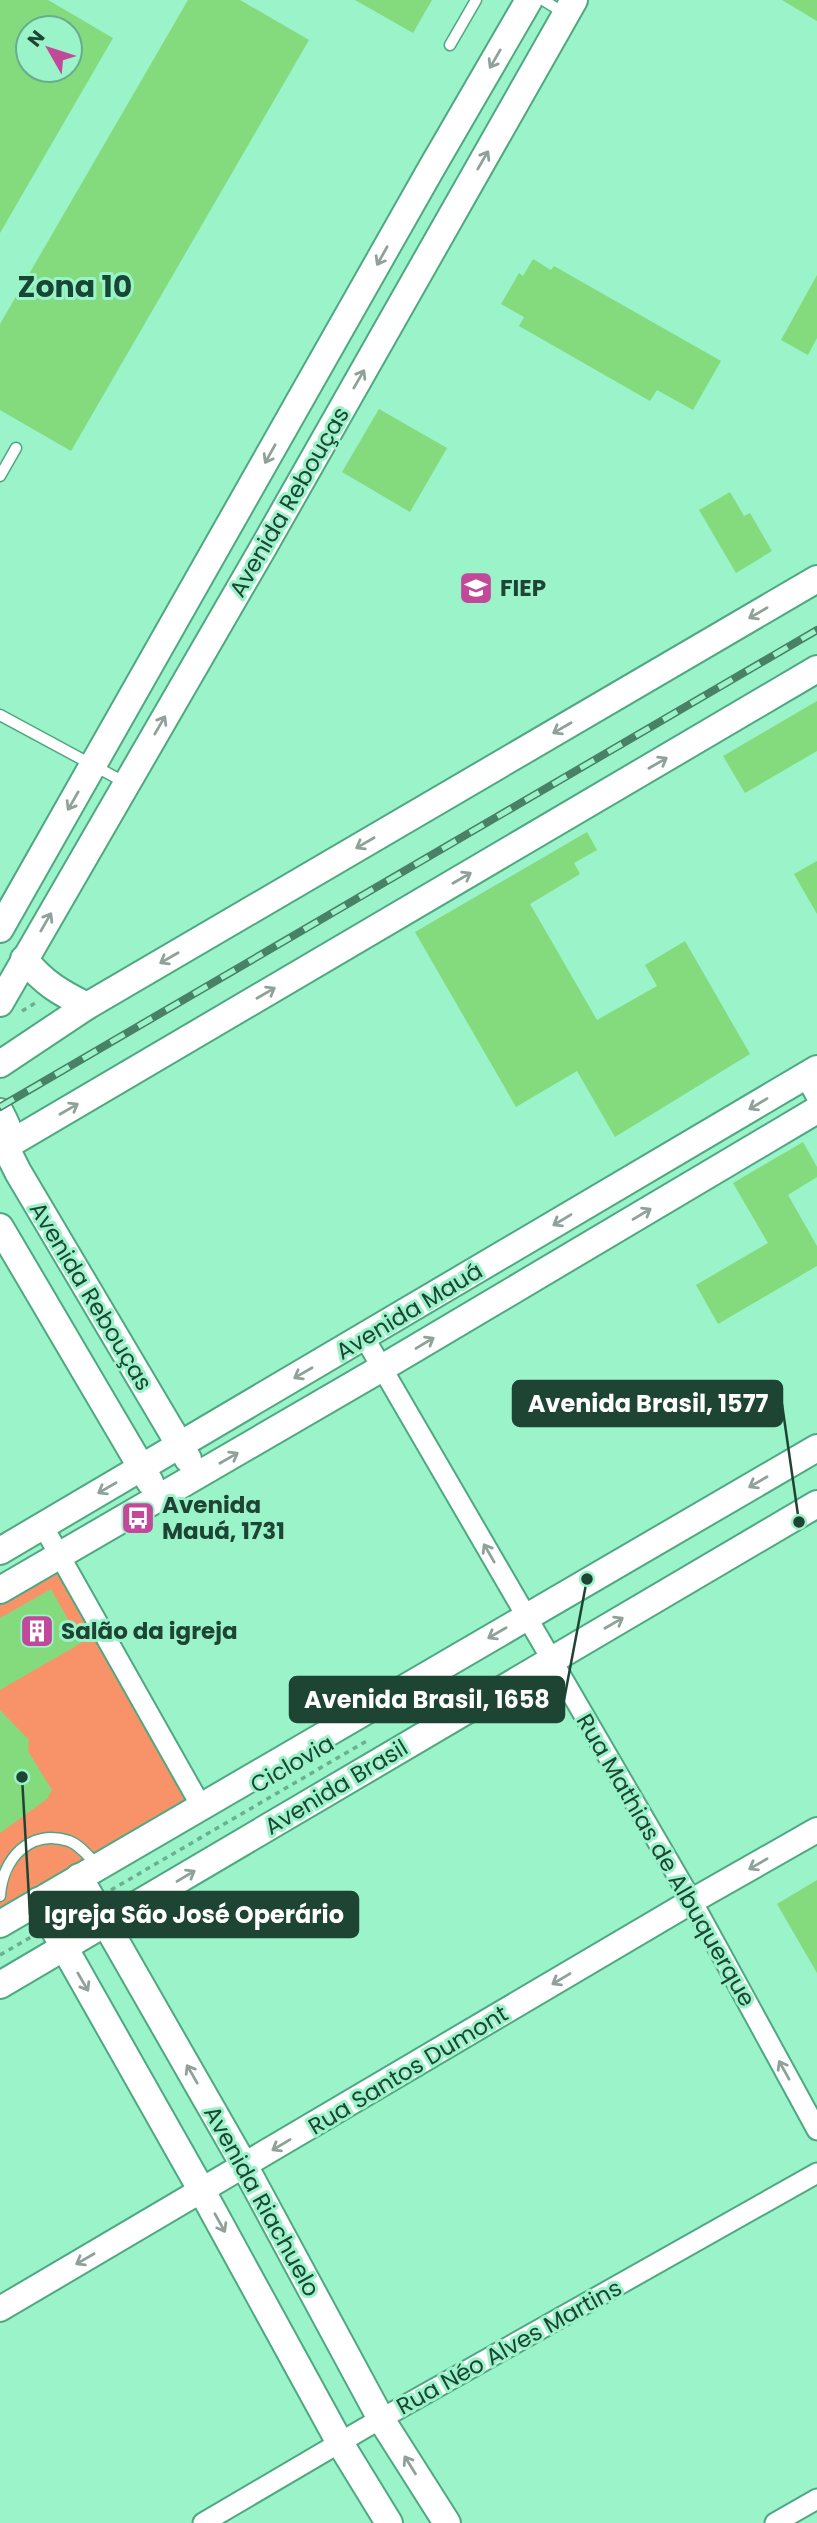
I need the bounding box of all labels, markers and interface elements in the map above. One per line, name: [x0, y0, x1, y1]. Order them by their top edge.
north arrow: [14, 14, 84, 84]
text: N: [21, 25, 51, 53]
one-way arrow: [488, 48, 501, 69]
one-way arrow: [476, 151, 490, 171]
one-way arrow: [375, 245, 388, 266]
district label: Zona 10: [18, 265, 132, 308]
one-way arrow: [352, 370, 366, 390]
street label: Avenida Rebouças: [221, 401, 357, 603]
one-way arrow: [263, 444, 277, 464]
school or university icon: FIEP: [457, 569, 495, 607]
place label: FIEP: [500, 572, 546, 604]
one-way arrow: [749, 606, 769, 620]
one-way arrow: [153, 716, 167, 736]
one-way arrow: [552, 721, 572, 735]
one-way arrow: [647, 755, 667, 769]
one-way arrow: [66, 791, 80, 811]
one-way arrow: [356, 836, 376, 850]
one-way arrow: [451, 871, 471, 885]
one-way arrow: [39, 912, 53, 932]
one-way arrow: [160, 951, 180, 965]
one-way arrow: [255, 986, 275, 1000]
one-way arrow: [749, 1097, 769, 1111]
one-way arrow: [59, 1101, 79, 1115]
street label: Avenida Rebouças: [22, 1196, 160, 1396]
one-way arrow: [631, 1207, 651, 1221]
one-way arrow: [553, 1213, 573, 1227]
street label: Avenida Mauá: [330, 1255, 488, 1367]
one-way arrow: [414, 1336, 434, 1350]
one-way arrow: [294, 1366, 314, 1380]
callout: Avenida Brasil, 1577: [513, 1381, 782, 1426]
text: Avenida Brasil, 1577: [528, 1387, 768, 1420]
one-way arrow: [218, 1451, 238, 1465]
one-way arrow: [748, 1476, 769, 1489]
one-way arrow: [98, 1481, 118, 1495]
place label: Avenida Mauá, 1731: [162, 1489, 285, 1547]
bus stop icon: Avenida Mauá, 1731: [119, 1499, 157, 1537]
one-way arrow: [482, 1544, 496, 1564]
building icon: Salão da igreja: [18, 1612, 56, 1650]
place label: Salão da igreja: [61, 1615, 238, 1647]
one-way arrow: [603, 1616, 623, 1630]
one-way arrow: [488, 1626, 508, 1640]
callout: Avenida Brasil, 1658: [290, 1677, 564, 1722]
text: Avenida Brasil, 1658: [304, 1683, 550, 1716]
street label: Rua Mathias de Albuquerque: [569, 1708, 763, 2012]
street label: Ciclovia: [244, 1727, 340, 1801]
street label: Avenida Brasil: [258, 1732, 414, 1842]
one-way arrow: [748, 1857, 768, 1871]
one-way arrow: [175, 1869, 195, 1883]
callout: Igreja São José Operário: [30, 1892, 358, 1937]
text: Igreja São José Operário: [44, 1898, 344, 1931]
one-way arrow: [77, 1972, 91, 1992]
one-way arrow: [552, 1972, 572, 1986]
street label: Rua Santos Dumont: [302, 1998, 514, 2142]
one-way arrow: [777, 2060, 790, 2081]
one-way arrow: [185, 2065, 199, 2085]
street label: Avenida Riachuelo: [196, 2100, 328, 2302]
one-way arrow: [272, 2138, 292, 2152]
one-way arrow: [213, 2212, 227, 2232]
one-way arrow: [75, 2252, 95, 2266]
street label: Rua Néo Alves Martins: [391, 2272, 627, 2422]
one-way arrow: [403, 2456, 417, 2476]

